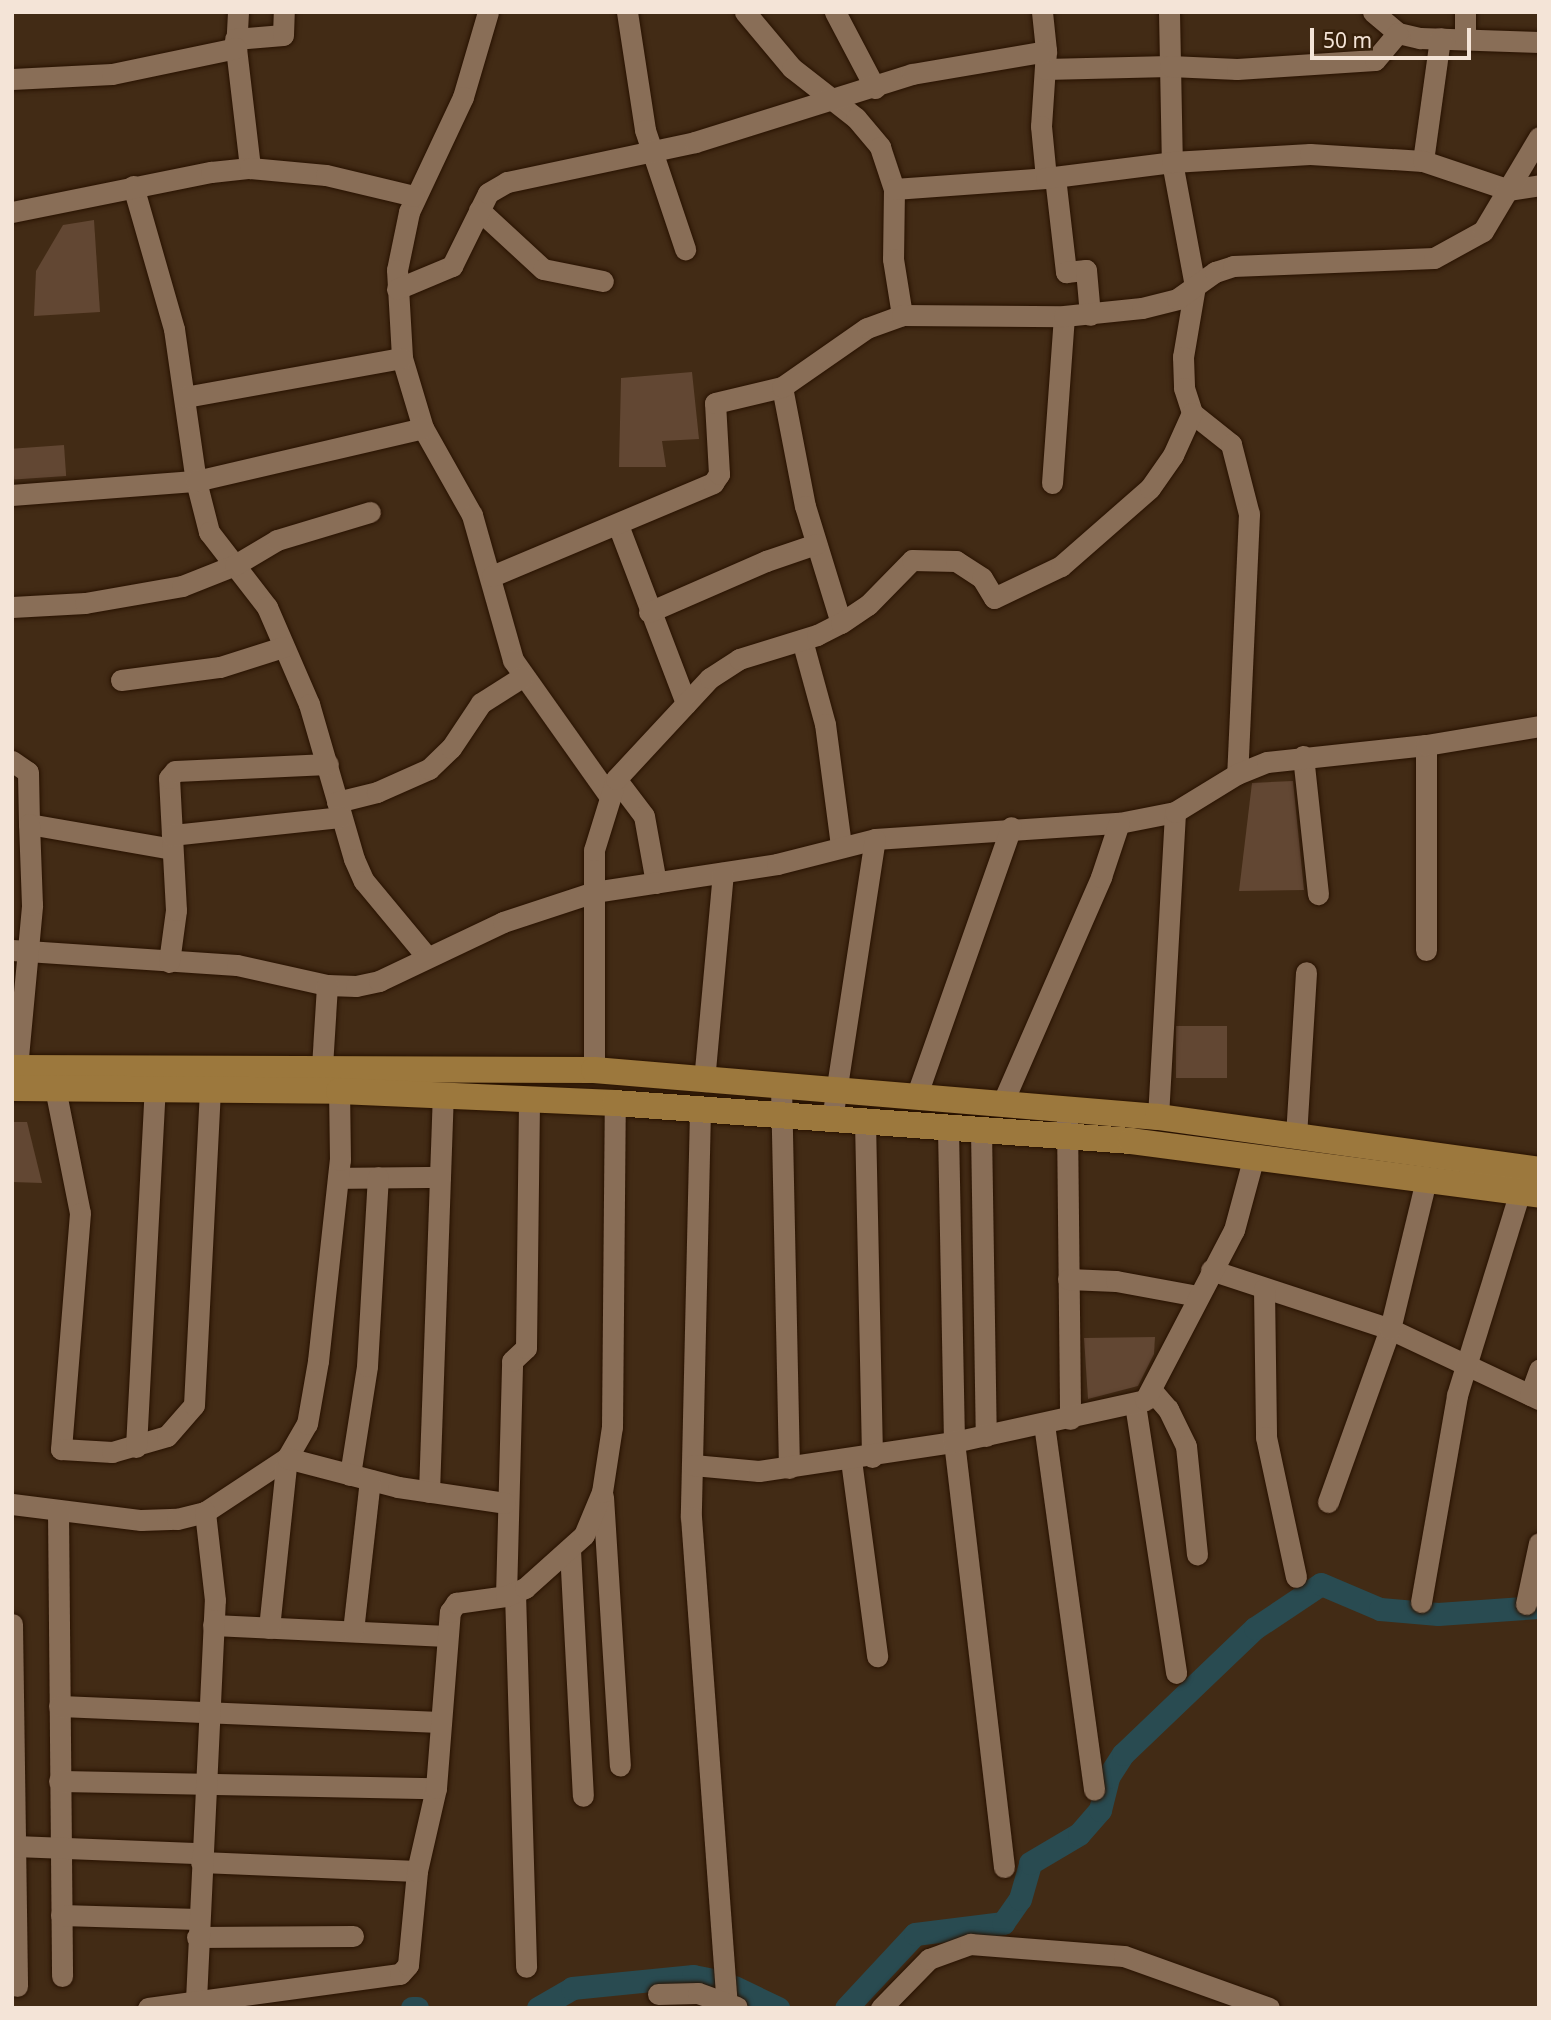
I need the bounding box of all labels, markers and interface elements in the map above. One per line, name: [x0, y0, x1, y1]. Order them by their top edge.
scale bar: [1313, 14, 1474, 58]
text: 50 m: [1323, 26, 1372, 54]

